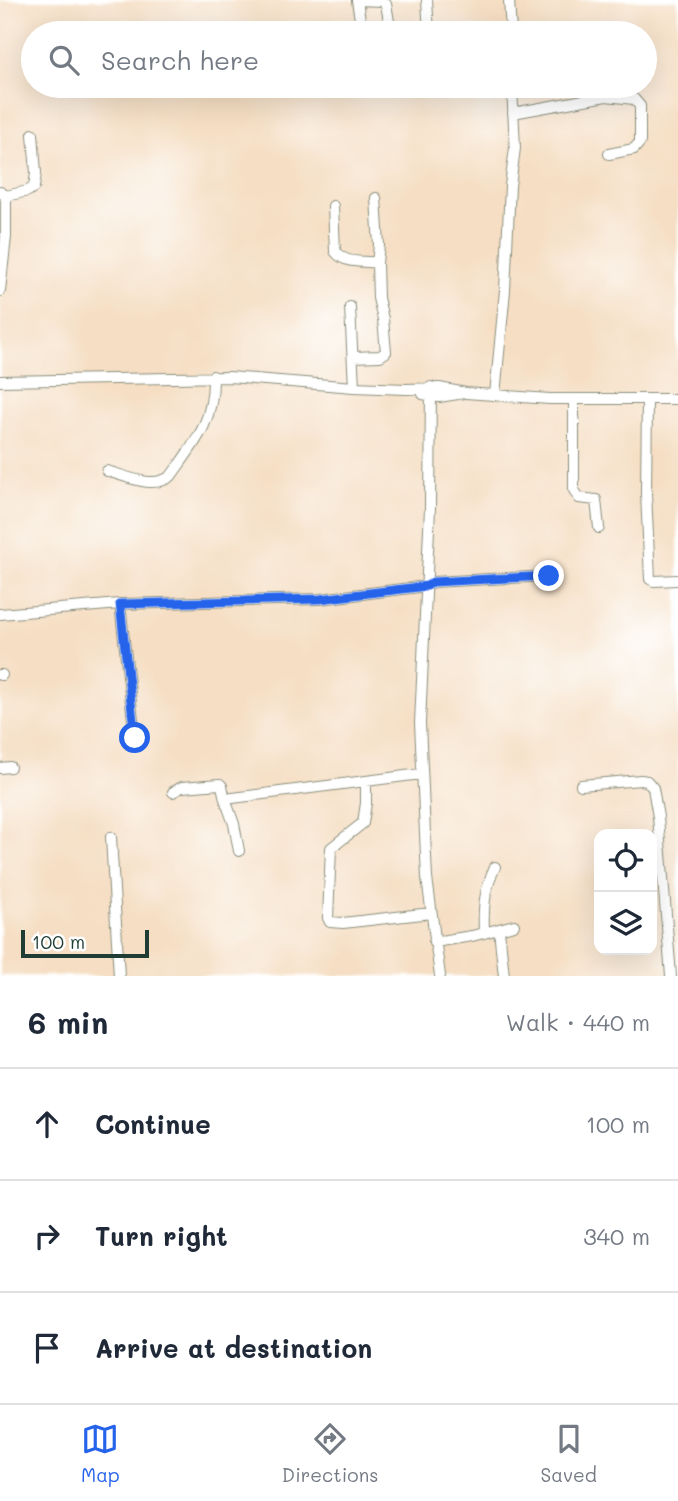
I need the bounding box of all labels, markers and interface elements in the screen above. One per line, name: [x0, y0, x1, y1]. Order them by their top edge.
search box: [21, 21, 657, 98]
icon: search: [45, 41, 83, 79]
text: Search here: [101, 43, 259, 77]
route end: [533, 560, 564, 591]
route start: [119, 722, 150, 753]
map controls: [594, 829, 657, 955]
button: locate: [594, 829, 657, 892]
button: layers: [594, 892, 657, 955]
scale bar: [21, 927, 149, 959]
text: 100 m: [32, 929, 85, 954]
text: 6 min: [28, 1002, 108, 1042]
text: Walk · 440 m: [506, 1007, 650, 1037]
icon: ahead: [28, 1105, 66, 1143]
text: Continue: [95, 1107, 211, 1141]
text: 100 m: [586, 1109, 650, 1139]
icon: right: [28, 1217, 66, 1255]
text: Turn right: [95, 1219, 228, 1253]
text: 340 m: [583, 1221, 650, 1251]
icon: arrive: [28, 1329, 66, 1367]
text: Arrive at destination: [95, 1331, 372, 1365]
tab: Map: [81, 1420, 120, 1487]
tab: Directions: [282, 1420, 378, 1487]
tab: Saved: [541, 1420, 597, 1487]

